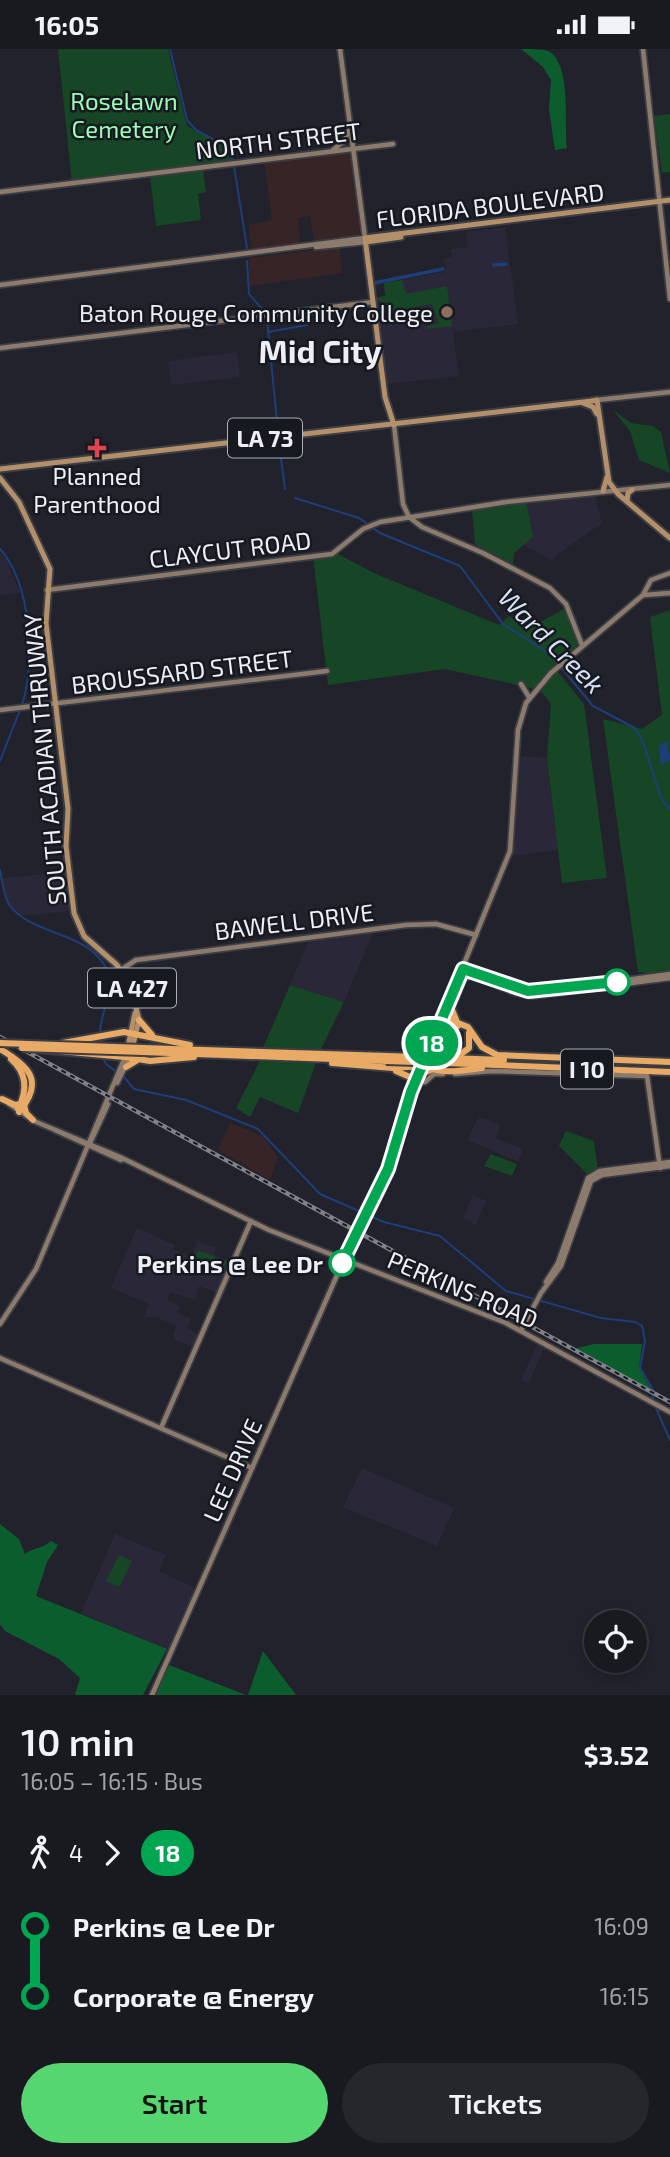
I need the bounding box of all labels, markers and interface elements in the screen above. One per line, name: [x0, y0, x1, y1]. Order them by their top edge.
text: 16:05: [35, 9, 99, 40]
park label: Roselawn Cemetery: [70, 86, 178, 143]
street label: NORTH STREET: [194, 115, 362, 165]
street label: FLORIDA BOULEVARD: [374, 177, 606, 233]
place label: Baton Rouge Community College: [79, 298, 433, 327]
marker: Baton Rouge Community College: [439, 304, 455, 320]
district label: Mid City: [258, 331, 382, 370]
road number: LA 73: [228, 419, 302, 457]
marker: Planned Parenthood: [87, 438, 107, 458]
place label: Planned Parenthood: [33, 461, 161, 518]
street label: CLAYCUT ROAD: [147, 525, 313, 573]
water label: Ward Creek: [493, 581, 611, 699]
street label: SOUTH ACADIAN THRUWAY: [17, 612, 71, 906]
street label: BROUSSARD STREET: [70, 643, 294, 699]
street label: BAWELL DRIVE: [213, 897, 375, 945]
road number: LA 427: [88, 969, 176, 1007]
unlabelled marker: [604, 969, 630, 995]
line badge: 18: [400, 1020, 464, 1066]
text: 18: [419, 1028, 445, 1057]
road number: I 10: [561, 1050, 613, 1089]
street label: PERKINS ROAD: [384, 1244, 542, 1334]
place label: Perkins @ Lee Dr: [137, 1249, 324, 1278]
marker: Perkins @ Lee Dr: [329, 1250, 355, 1276]
street label: LEE DRIVE: [196, 1414, 268, 1526]
map controls: [584, 1610, 647, 1673]
button: locate: [584, 1610, 647, 1673]
text: 10 min: [21, 1718, 135, 1764]
text: $3.52: [583, 1739, 649, 1770]
text: 16:05 – 16:15 · Bus: [21, 1767, 203, 1795]
icon: walk: [21, 1834, 59, 1872]
icon: forward: [93, 1834, 131, 1872]
text: 18: [155, 1838, 180, 1867]
text: 4: [69, 1839, 83, 1867]
text: Perkins @ Lee Dr: [73, 1911, 275, 1942]
text: 16:09: [594, 1912, 649, 1940]
text: Corporate @ Energy: [73, 1981, 314, 2012]
text: 16:15: [600, 1982, 649, 2010]
button: Start: [21, 2063, 328, 2143]
button: Tickets: [342, 2063, 649, 2143]

